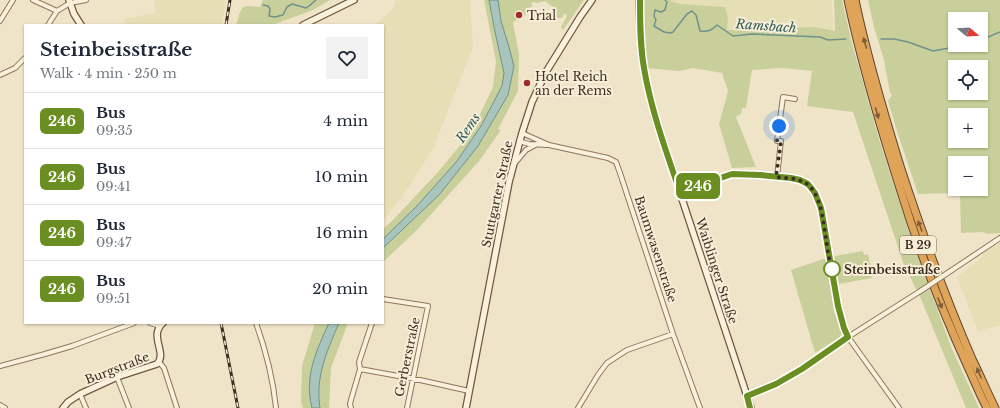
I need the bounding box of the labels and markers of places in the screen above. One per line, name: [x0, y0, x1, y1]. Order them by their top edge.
place label: Trial: [527, 8, 556, 23]
marker: Trial: [514, 10, 524, 20]
place label: Hotel Reich an der Rems: [535, 69, 612, 98]
marker: Hotel Reich an der Rems: [522, 78, 532, 88]
marker: Steinbeisstraße: [823, 260, 841, 278]
place label: Steinbeisstraße: [844, 262, 940, 277]

